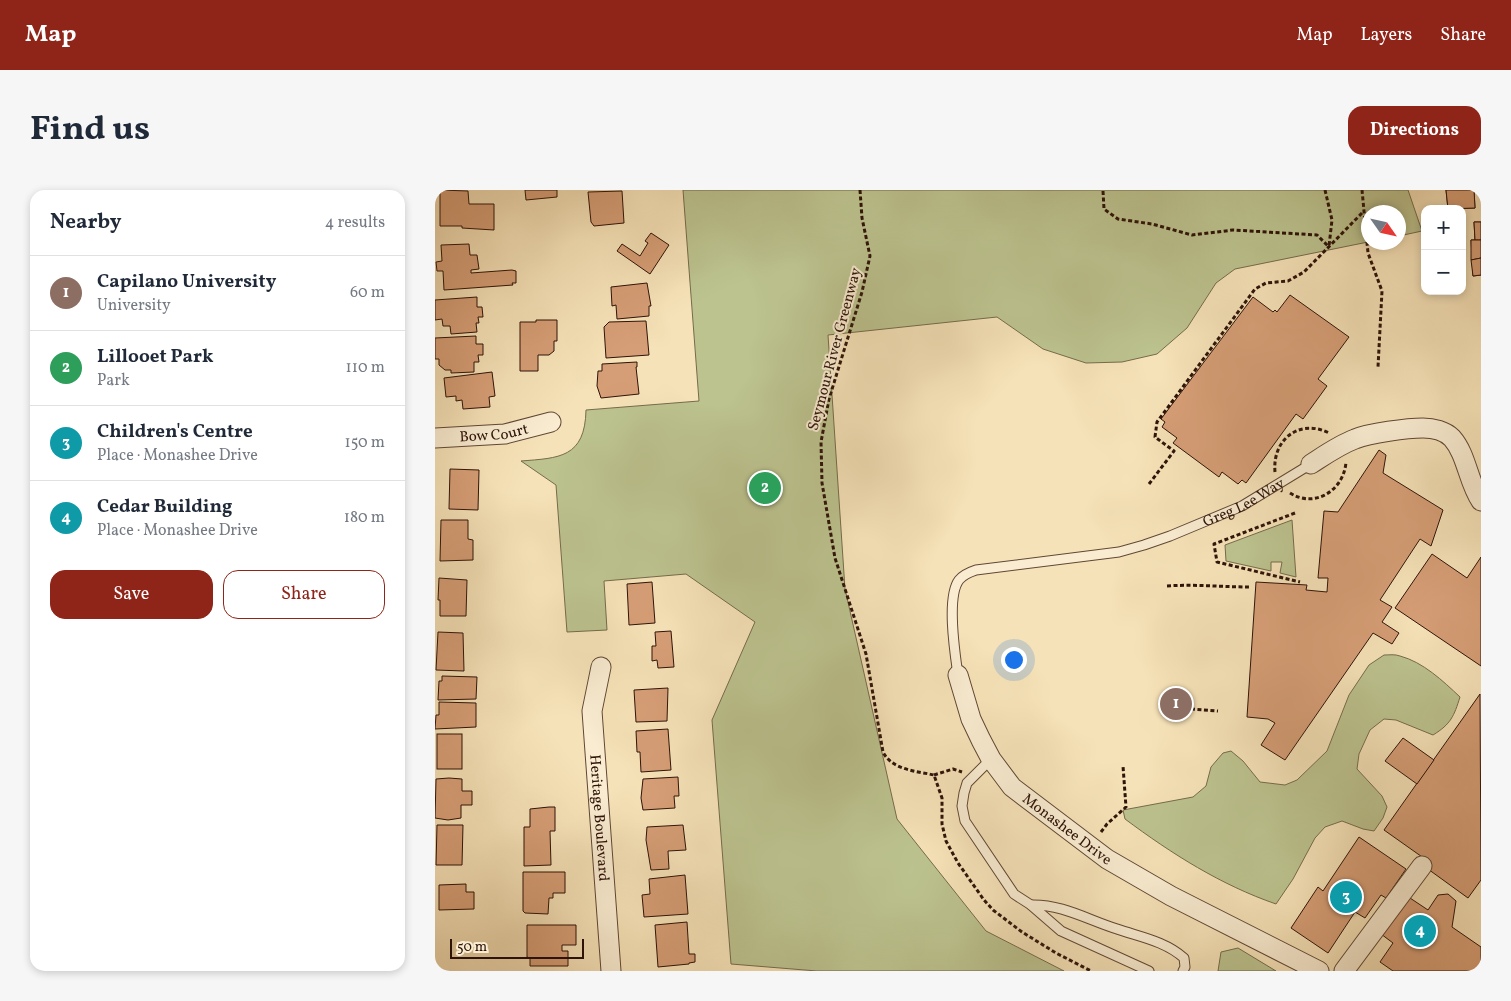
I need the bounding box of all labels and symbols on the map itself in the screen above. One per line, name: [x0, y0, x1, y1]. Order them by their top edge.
north arrow: [1361, 205, 1406, 250]
street label: Seymour River Greenway: [804, 266, 867, 433]
street label: Bow Court: [459, 419, 531, 449]
pin: 2: [749, 469, 781, 507]
street label: Greg Lee Way: [1200, 474, 1289, 533]
your location: [1001, 647, 1027, 673]
pin: 1: [1160, 685, 1192, 723]
street label: Heritage Boulevard: [583, 754, 613, 882]
street label: Monashee Drive: [1017, 789, 1115, 871]
pin: 3: [1330, 878, 1362, 916]
pin: 4: [1404, 912, 1436, 950]
scale bar: [450, 936, 584, 959]

